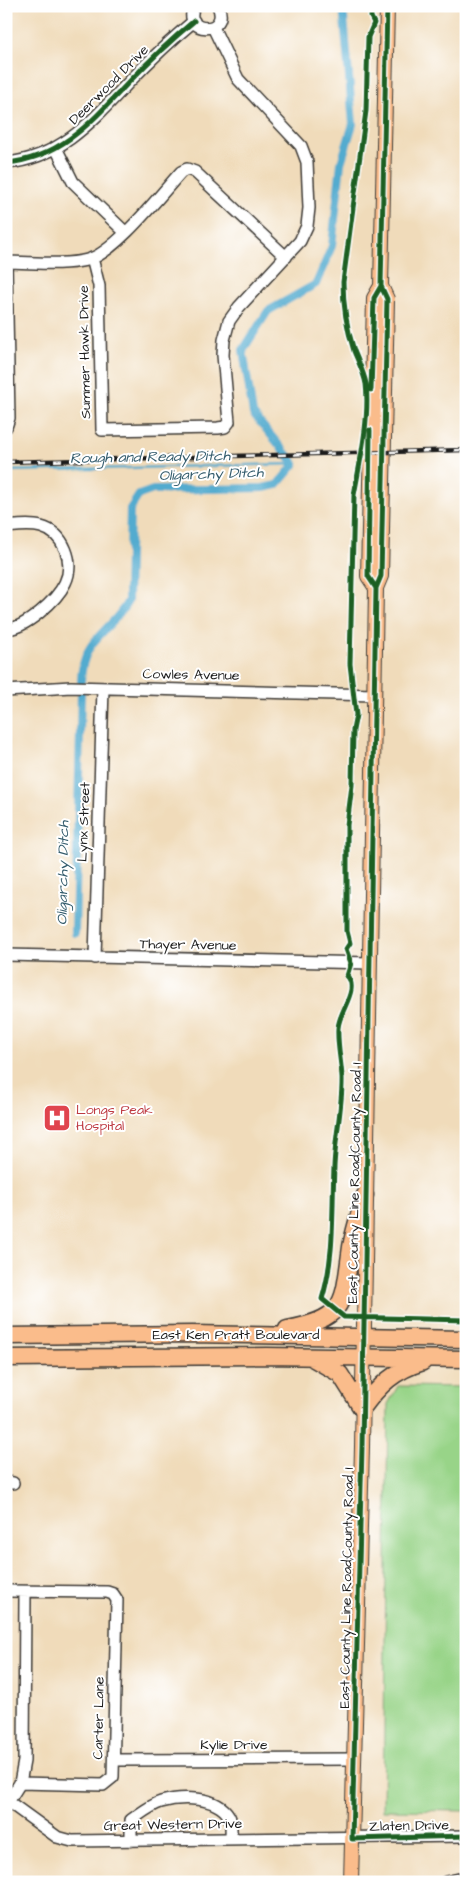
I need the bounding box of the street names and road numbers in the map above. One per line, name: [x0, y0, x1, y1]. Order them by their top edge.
street label: Deerwood Drive: [65, 40, 154, 129]
street label: Summer Hawk Drive: [74, 285, 96, 419]
street label: Cowles Avenue: [142, 664, 240, 686]
street label: Lynx Street: [73, 781, 95, 862]
street label: Thayer Avenue: [139, 934, 237, 956]
street label: East County Line Road;County Road 1: [343, 1062, 367, 1304]
street label: East Ken Pratt Boulevard: [152, 1325, 320, 1345]
street label: East County Line Road;County Road 1: [335, 1467, 359, 1709]
street label: Carter Lane: [88, 1676, 110, 1760]
street label: Kylie Drive: [200, 1735, 268, 1755]
street label: Great Western Drive: [104, 1814, 243, 1836]
street label: Zlaten Drive: [369, 1815, 450, 1837]

